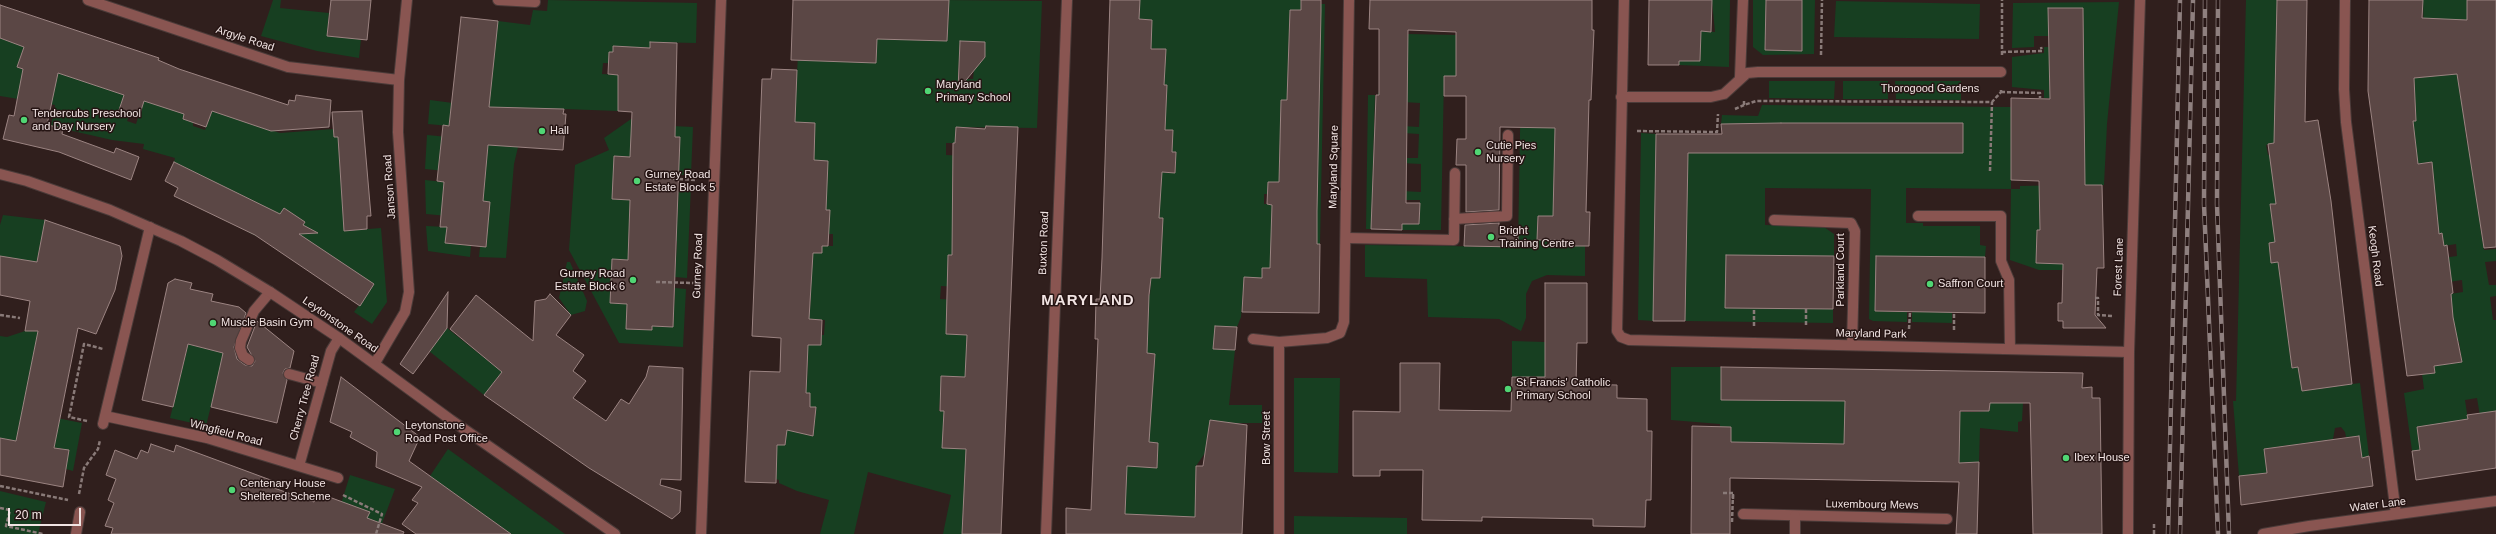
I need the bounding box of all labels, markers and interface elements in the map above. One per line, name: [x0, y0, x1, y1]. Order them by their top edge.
street label: Argyle Road: [214, 23, 276, 55]
place label: Maryland Primary School: [936, 78, 1011, 104]
street label: Thorogood Gardens: [1881, 82, 1979, 96]
marker: Maryland Primary School: [923, 86, 933, 96]
place label: Tendercubs Preschool and Day Nursery: [32, 107, 141, 133]
marker: Tendercubs Preschool and Day Nursery: [19, 115, 29, 125]
place label: Hall: [550, 124, 569, 138]
street label: Maryland Square: [1327, 125, 1341, 209]
marker: Hall: [537, 126, 547, 136]
place label: Cutie Pies Nursery: [1486, 139, 1536, 165]
marker: Cutie Pies Nursery: [1473, 147, 1483, 157]
street label: Janson Road: [381, 154, 399, 220]
place label: Gurney Road Estate Block 5: [645, 168, 715, 194]
marker: Gurney Road Estate Block 5: [632, 176, 642, 186]
street label: Buxton Road: [1036, 211, 1052, 275]
place label: Bright Training Centre: [1499, 224, 1574, 250]
street label: Keogh Road: [2365, 225, 2385, 287]
marker: Bright Training Centre: [1486, 232, 1496, 242]
street label: Gurney Road: [690, 233, 706, 299]
street label: Parkland Court: [1834, 233, 1848, 307]
street label: Forest Lane: [2111, 237, 2127, 297]
place label: Gurney Road Estate Block 6: [555, 267, 625, 293]
marker: Gurney Road Estate Block 6: [628, 275, 638, 285]
place label: Saffron Court: [1938, 277, 2003, 291]
marker: Saffron Court: [1925, 279, 1935, 289]
district label: MARYLAND: [1041, 292, 1135, 310]
street label: Leytonstone Road: [300, 294, 380, 356]
place label: Muscle Basin Gym: [221, 316, 313, 330]
marker: Muscle Basin Gym: [208, 318, 218, 328]
street label: Maryland Park: [1835, 327, 1907, 341]
street label: Cherry Tree Road: [287, 354, 323, 442]
place label: St Francis' Catholic Primary School: [1516, 376, 1610, 402]
marker: St Francis' Catholic Primary School: [1503, 384, 1513, 394]
street label: Bow Street: [1260, 411, 1274, 465]
street label: Wingfield Road: [188, 417, 264, 449]
place label: Leytonstone Road Post Office: [405, 419, 488, 445]
marker: Leytonstone Road Post Office: [392, 427, 402, 437]
place label: Ibex House: [2074, 451, 2130, 465]
marker: Ibex House: [2061, 453, 2071, 463]
place label: Centenary House Sheltered Scheme: [240, 477, 330, 503]
marker: Centenary House Sheltered Scheme: [227, 485, 237, 495]
street label: Water Lane: [2349, 495, 2407, 515]
street label: Luxembourg Mews: [1825, 498, 1919, 512]
scale bar: [10, 500, 83, 526]
text: 20 m: [15, 508, 42, 522]

